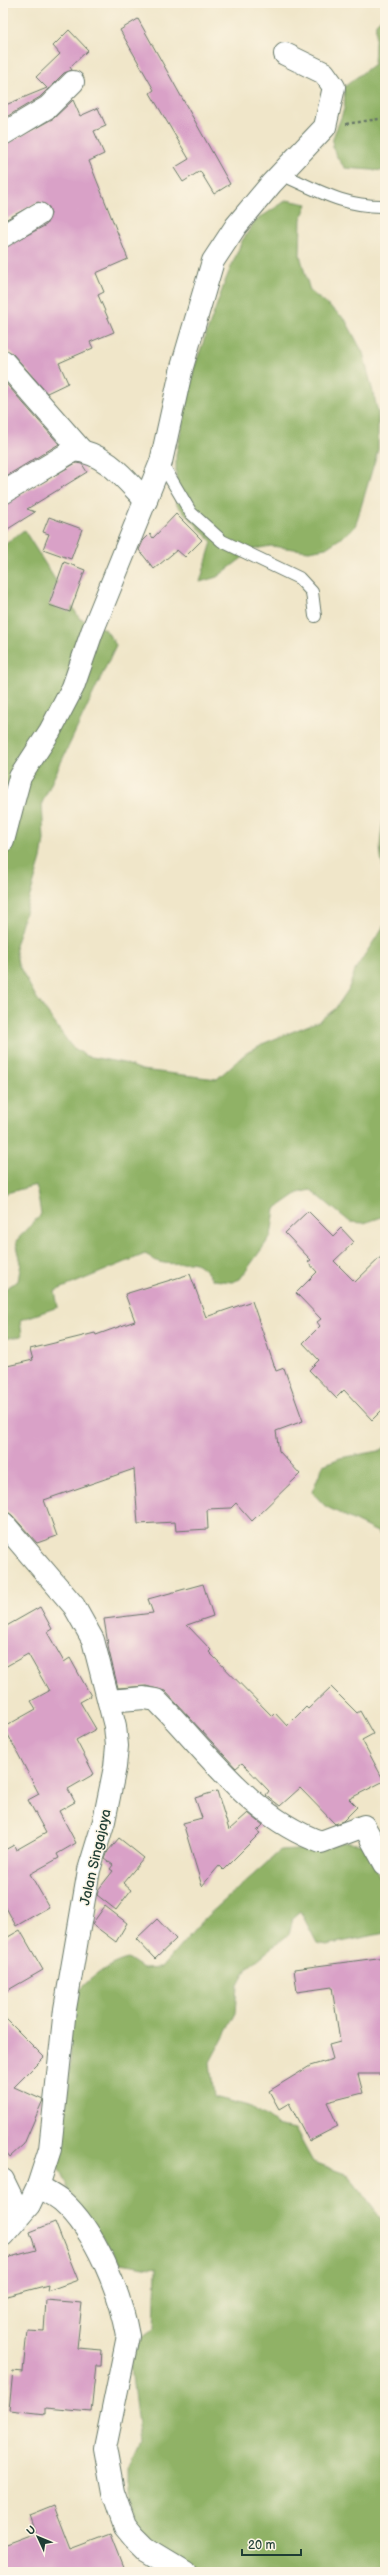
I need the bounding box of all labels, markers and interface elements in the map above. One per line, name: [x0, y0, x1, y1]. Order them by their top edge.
street label: Jalan Singajaya: [76, 1807, 115, 1907]
north arrow: [18, 2517, 58, 2557]
text: U: [24, 2523, 39, 2538]
scale bar: [242, 2531, 301, 2557]
text: 20 m: [248, 2538, 275, 2553]

